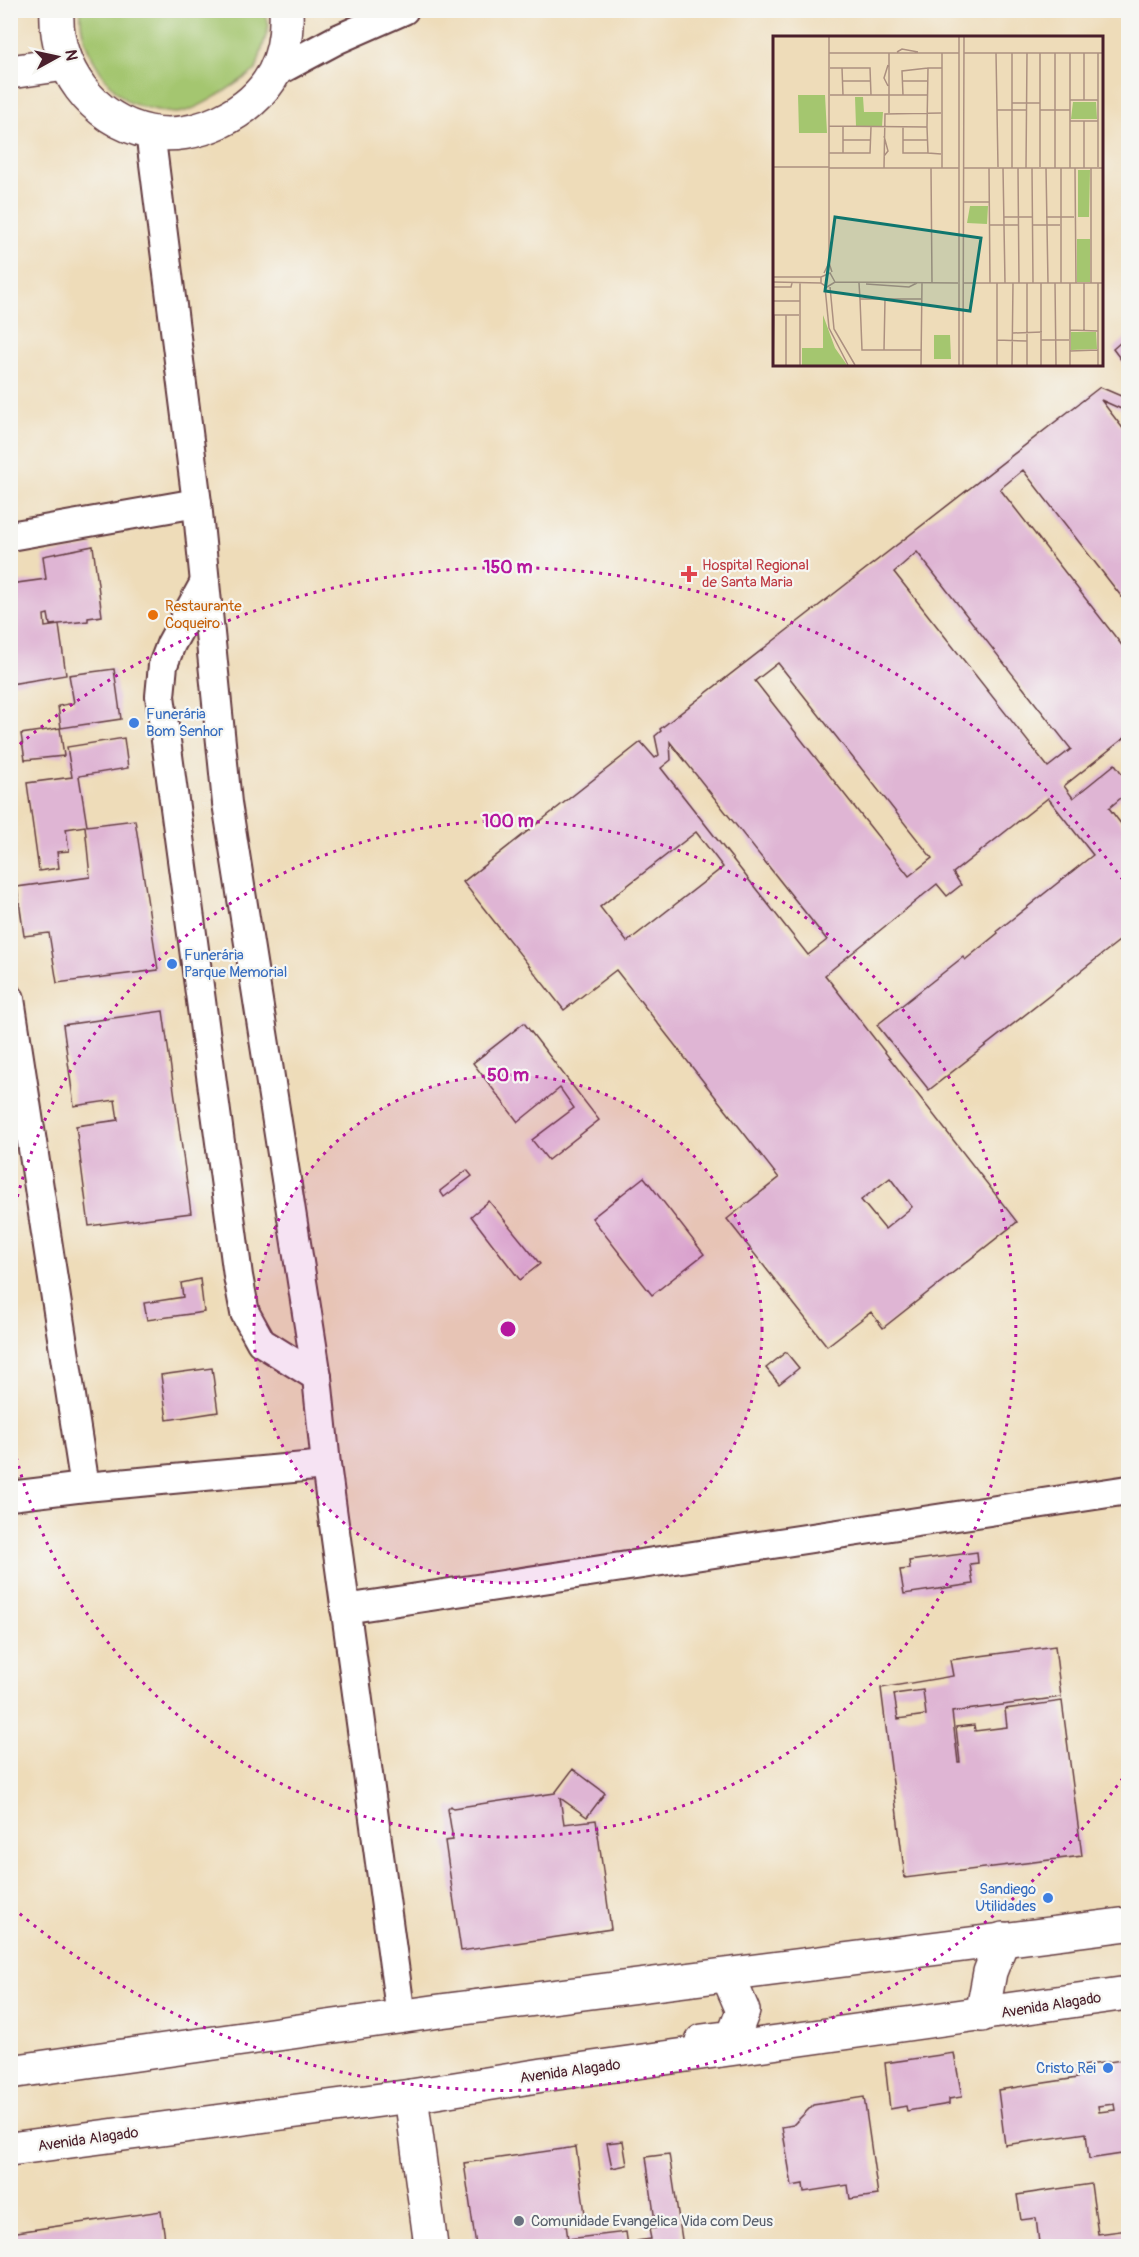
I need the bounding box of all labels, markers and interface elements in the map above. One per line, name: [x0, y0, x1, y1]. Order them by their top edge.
north arrow: [27, 27, 87, 87]
inset map: [773, 36, 1103, 366]
text: N: [60, 48, 82, 62]
text: 150 m: [484, 556, 533, 579]
place label: Hospital Regional de Santa Maria: [702, 556, 809, 592]
marker: Hospital Regional de Santa Maria: [680, 565, 698, 583]
place label: Restaurante Coqueiro: [165, 597, 242, 633]
marker: Restaurante Coqueiro: [146, 608, 160, 622]
place label: Funerária Bom Senhor: [146, 705, 224, 741]
marker: Funerária Bom Senhor: [127, 716, 141, 730]
text: 100 m: [482, 810, 534, 833]
place label: Funerária Parque Memorial: [184, 946, 287, 982]
marker: Funerária Parque Memorial: [165, 957, 179, 971]
text: 50 m: [487, 1064, 529, 1087]
centre of rings: [498, 1319, 518, 1339]
place label: Sandiego Utilidades: [975, 1880, 1036, 1916]
marker: Sandiego Utilidades: [1041, 1891, 1055, 1905]
street label: Avenida Alagado: [1000, 1988, 1103, 2023]
street label: Avenida Alagado: [519, 2055, 622, 2088]
place label: Cristo Rei: [1036, 2059, 1096, 2078]
marker: Cristo Rei: [1101, 2061, 1115, 2075]
street label: Avenida Alagado: [37, 2123, 140, 2156]
place label: Comunidade Evangelica Vida com Deus: [531, 2212, 773, 2231]
marker: Comunidade Evangelica Vida com Deus: [512, 2214, 526, 2228]

